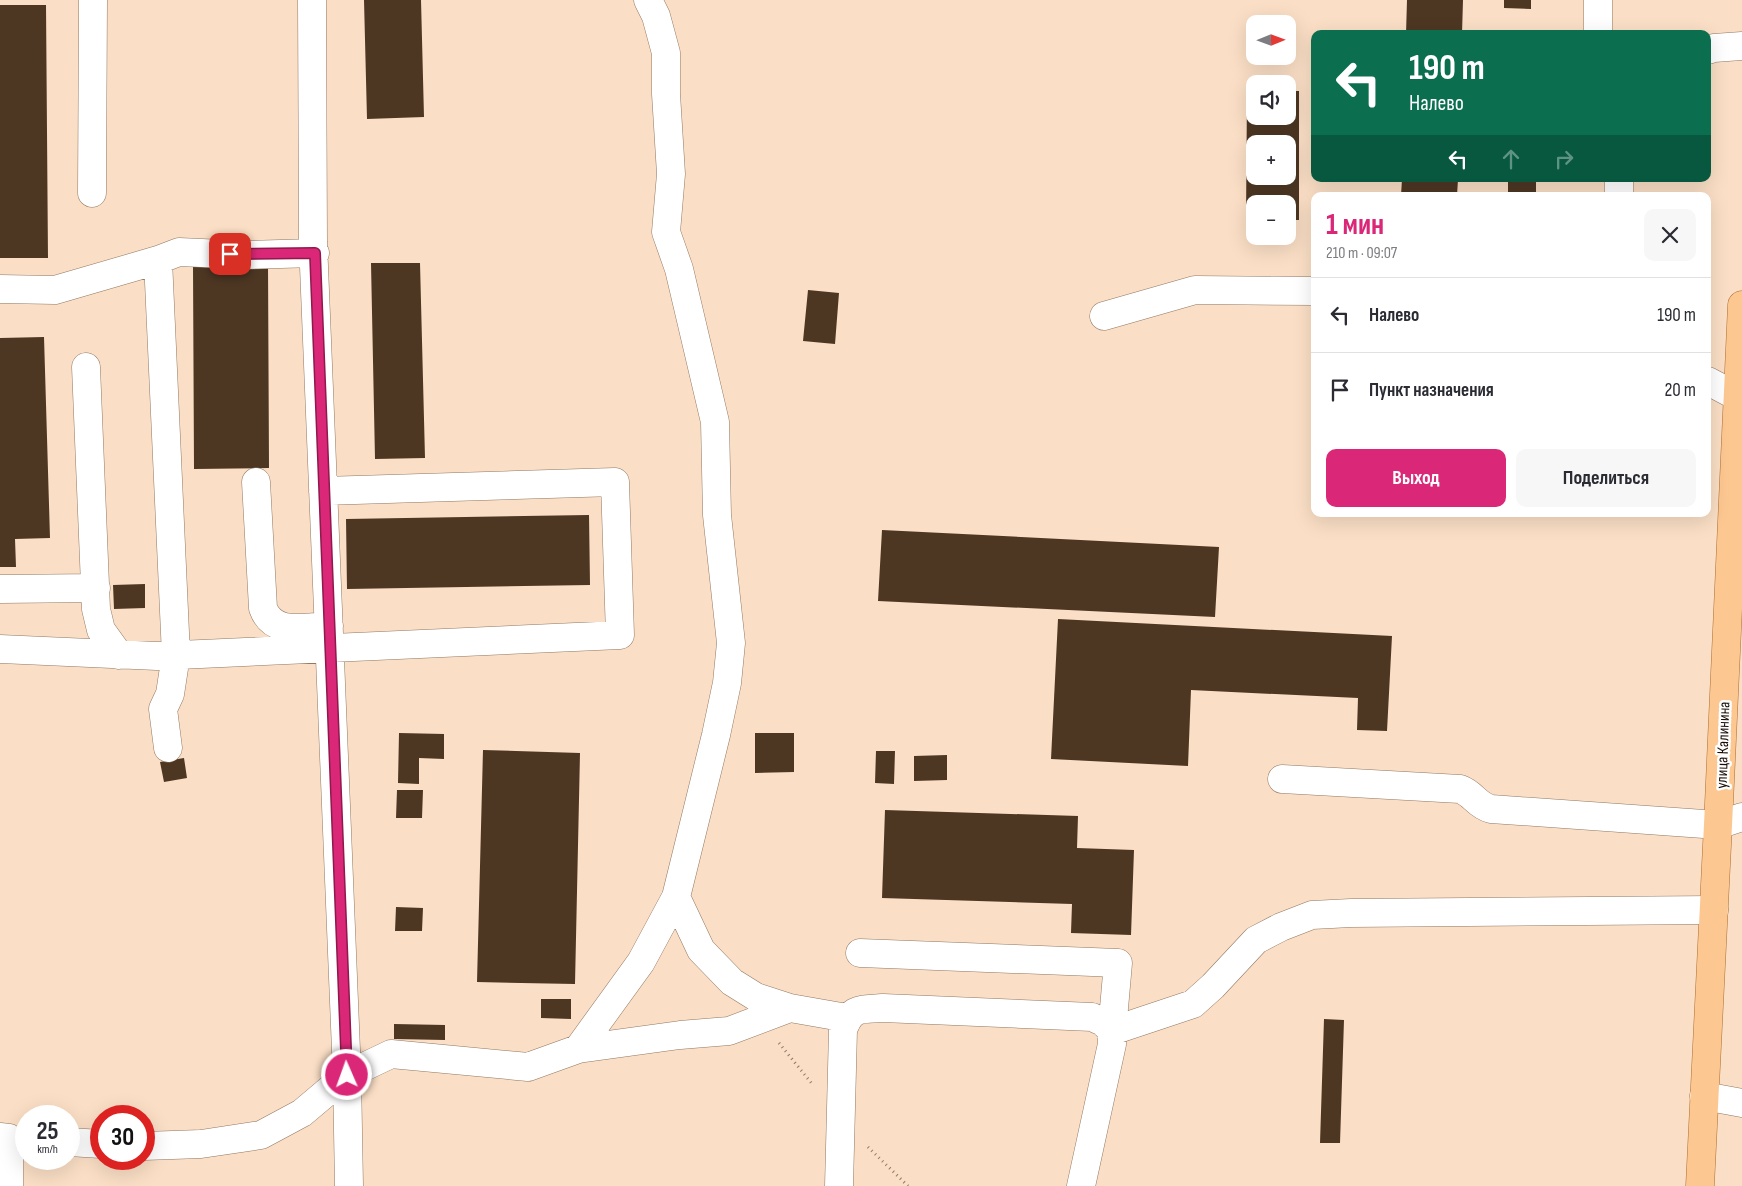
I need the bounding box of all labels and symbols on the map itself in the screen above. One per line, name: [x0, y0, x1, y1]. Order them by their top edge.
north arrow: [1246, 15, 1296, 65]
pin: [209, 233, 251, 275]
street label: улица Калинина: [1712, 701, 1735, 789]
position arrow: [320, 1048, 372, 1100]
speed limit sign: 30: [90, 1105, 155, 1170]

